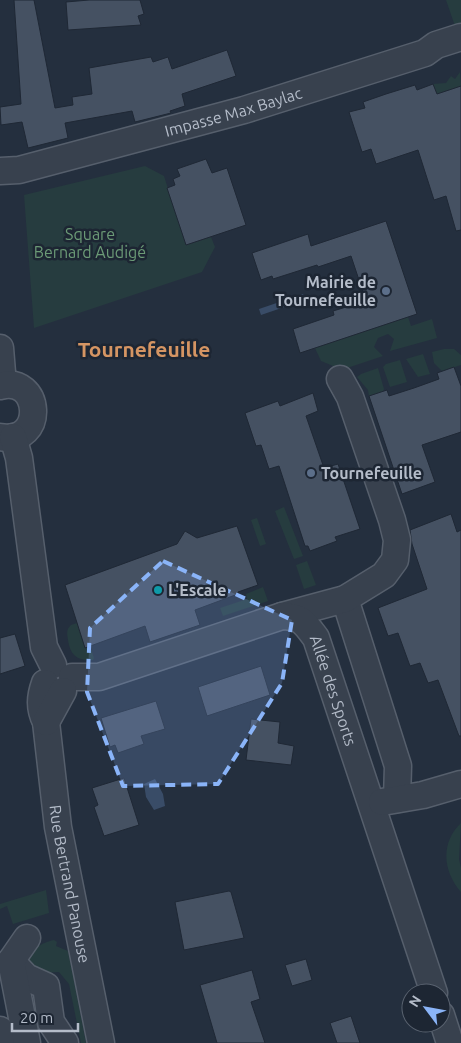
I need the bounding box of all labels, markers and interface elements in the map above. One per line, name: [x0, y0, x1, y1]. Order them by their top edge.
street label: Impasse Max Baylac: [163, 83, 305, 140]
park label: Square Bernard Audigé: [34, 225, 146, 261]
place label: Mairie de Tournefeuille: [275, 273, 376, 309]
marker: Mairie de Tournefeuille: [380, 285, 392, 297]
district label: Tournefeuille: [78, 337, 210, 361]
place label: Tournefeuille: [321, 464, 422, 482]
marker: Tournefeuille: [305, 467, 317, 479]
place label: L'Escale: [168, 581, 227, 599]
marker: L'Escale: [152, 584, 164, 596]
street label: Allée des Sports: [307, 633, 360, 748]
street label: Rue Bertrand Panouse: [47, 804, 94, 964]
north arrow: [401, 983, 451, 1033]
text: N: [405, 992, 425, 1010]
scale bar: [12, 1000, 79, 1032]
text: 20 m: [20, 1009, 53, 1026]

